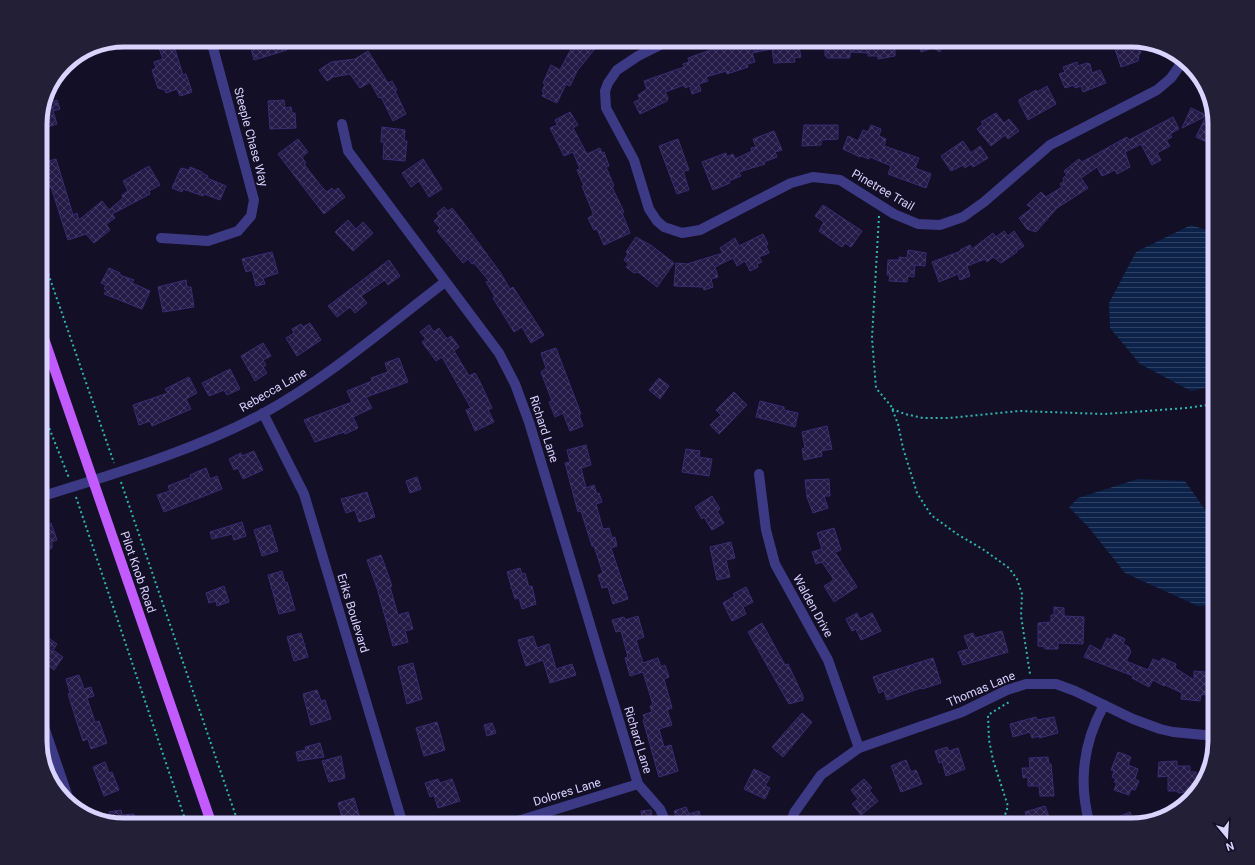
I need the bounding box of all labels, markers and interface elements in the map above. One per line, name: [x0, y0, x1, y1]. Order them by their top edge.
street label: Steeple Chase Way: [231, 86, 271, 188]
street label: Pinetree Trail: [849, 167, 917, 213]
street label: Rebecca Lane: [237, 365, 309, 415]
street label: Richard Lane: [527, 394, 561, 464]
street label: Pilot Knob Road: [118, 529, 158, 615]
street label: Eriks Boulevard: [334, 572, 372, 654]
street label: Walden Drive: [790, 572, 836, 640]
street label: Thomas Lane: [945, 668, 1017, 710]
street label: Richard Lane: [621, 705, 655, 775]
street label: Dolores Lane: [532, 775, 602, 809]
north arrow: [1207, 817, 1247, 857]
text: N: [1224, 839, 1236, 853]

